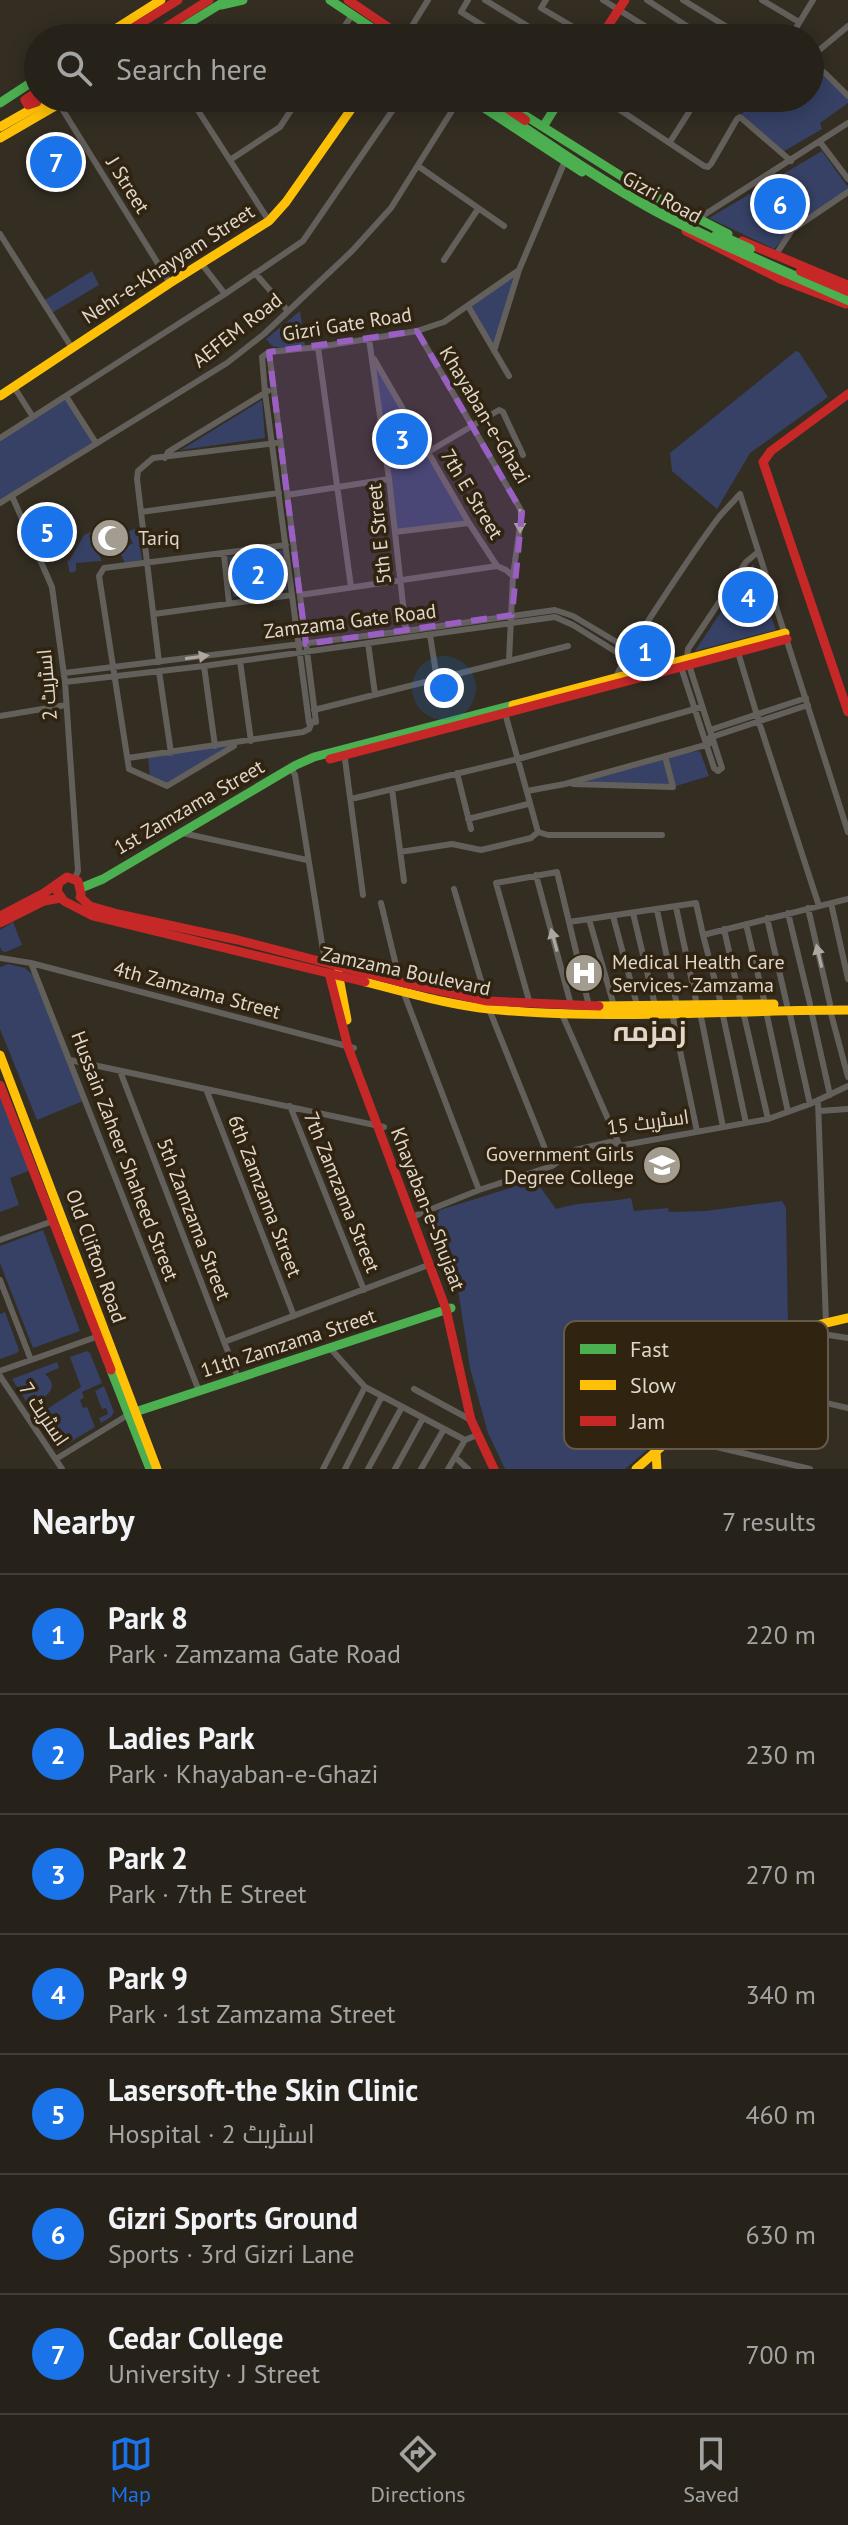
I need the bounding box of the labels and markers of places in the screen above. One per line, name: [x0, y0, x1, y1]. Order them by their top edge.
pin: 7: [30, 132, 82, 192]
pin: 6: [754, 174, 806, 234]
pin: 3: [376, 409, 428, 469]
pin: 5: [21, 502, 73, 562]
mosque icon: Tariq: [89, 517, 131, 559]
place label: Tariq: [138, 525, 180, 551]
pin: 2: [232, 544, 284, 604]
pin: 4: [722, 567, 774, 627]
pin: 1: [619, 621, 671, 681]
place label: Medical Health Care Services- Zamzama: [612, 949, 785, 998]
hospital icon: Medical Health Care Services- Zamzama: [563, 952, 605, 994]
place label: Government Girls Degree College: [486, 1141, 634, 1190]
school or university icon: Government Girls Degree College: [641, 1144, 683, 1186]

